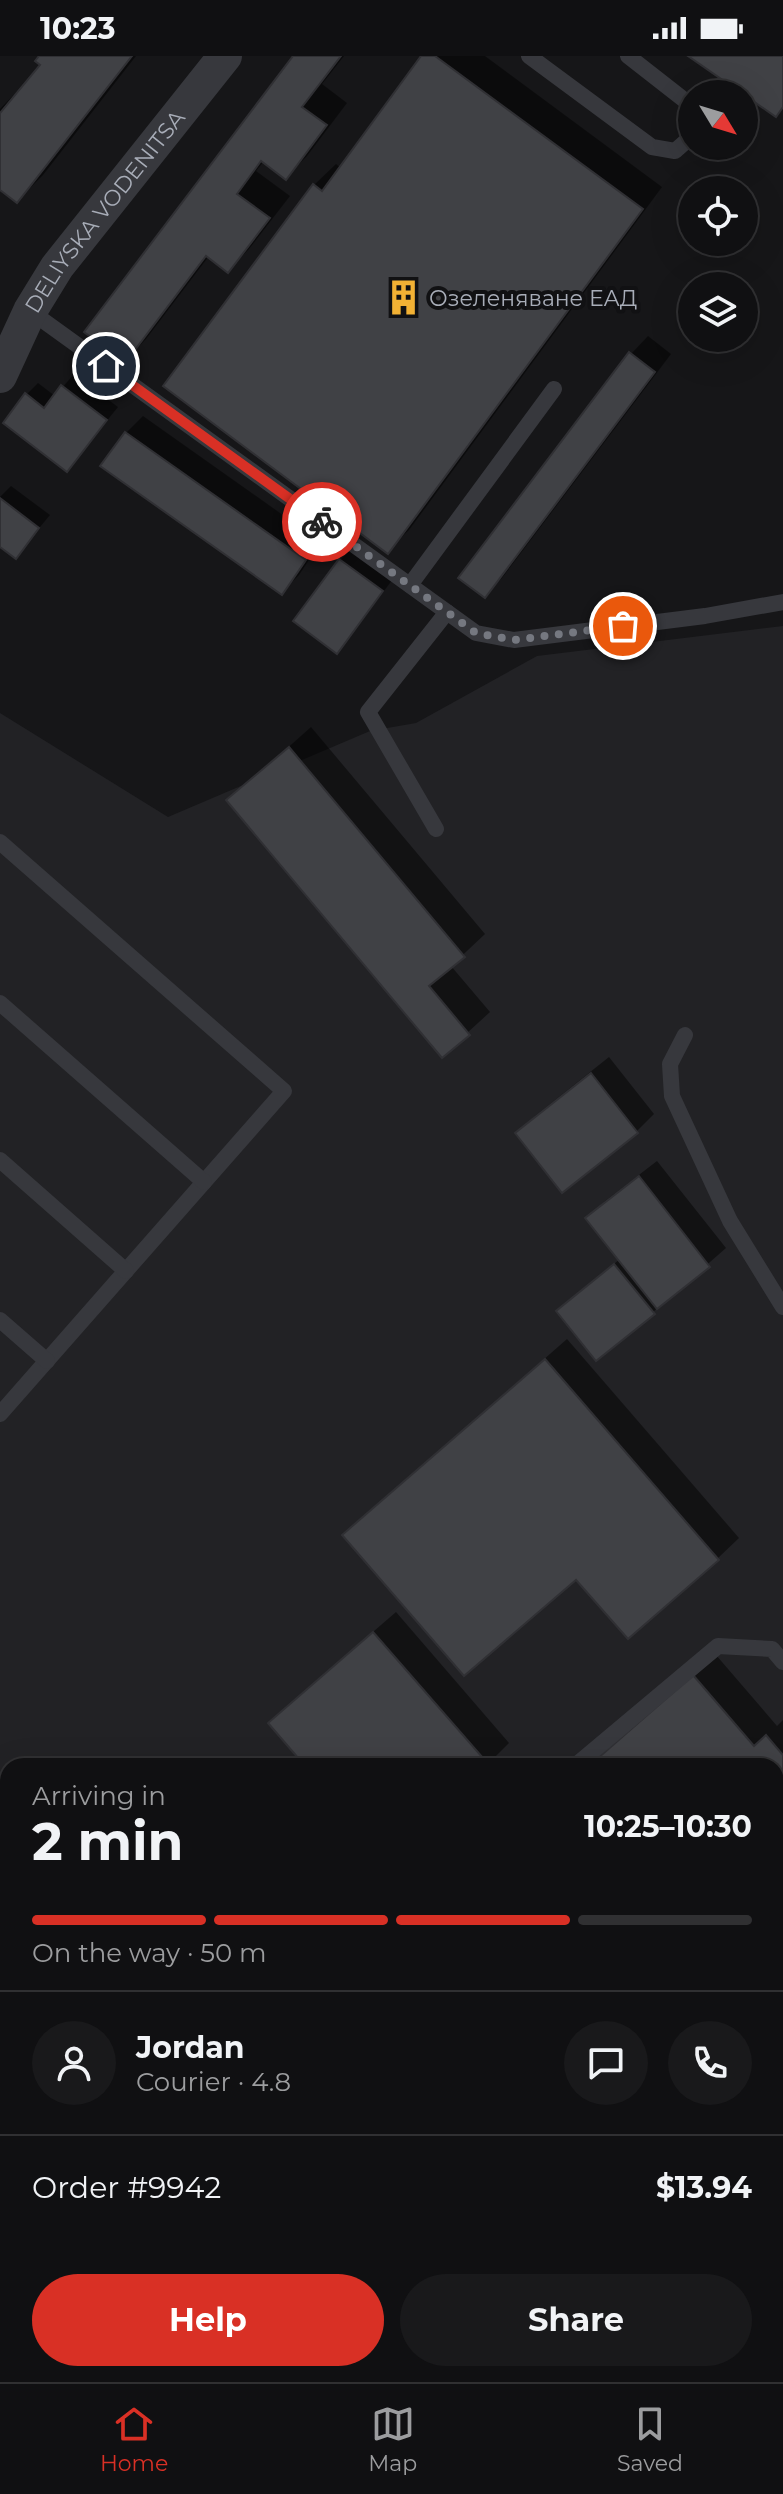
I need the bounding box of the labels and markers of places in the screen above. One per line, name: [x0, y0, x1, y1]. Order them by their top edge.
building icon: Озеленяване ЕАД: [384, 279, 422, 317]
place label: Озеленяване ЕАД: [429, 285, 637, 312]
pin: [72, 332, 140, 400]
pin: [589, 592, 657, 660]

